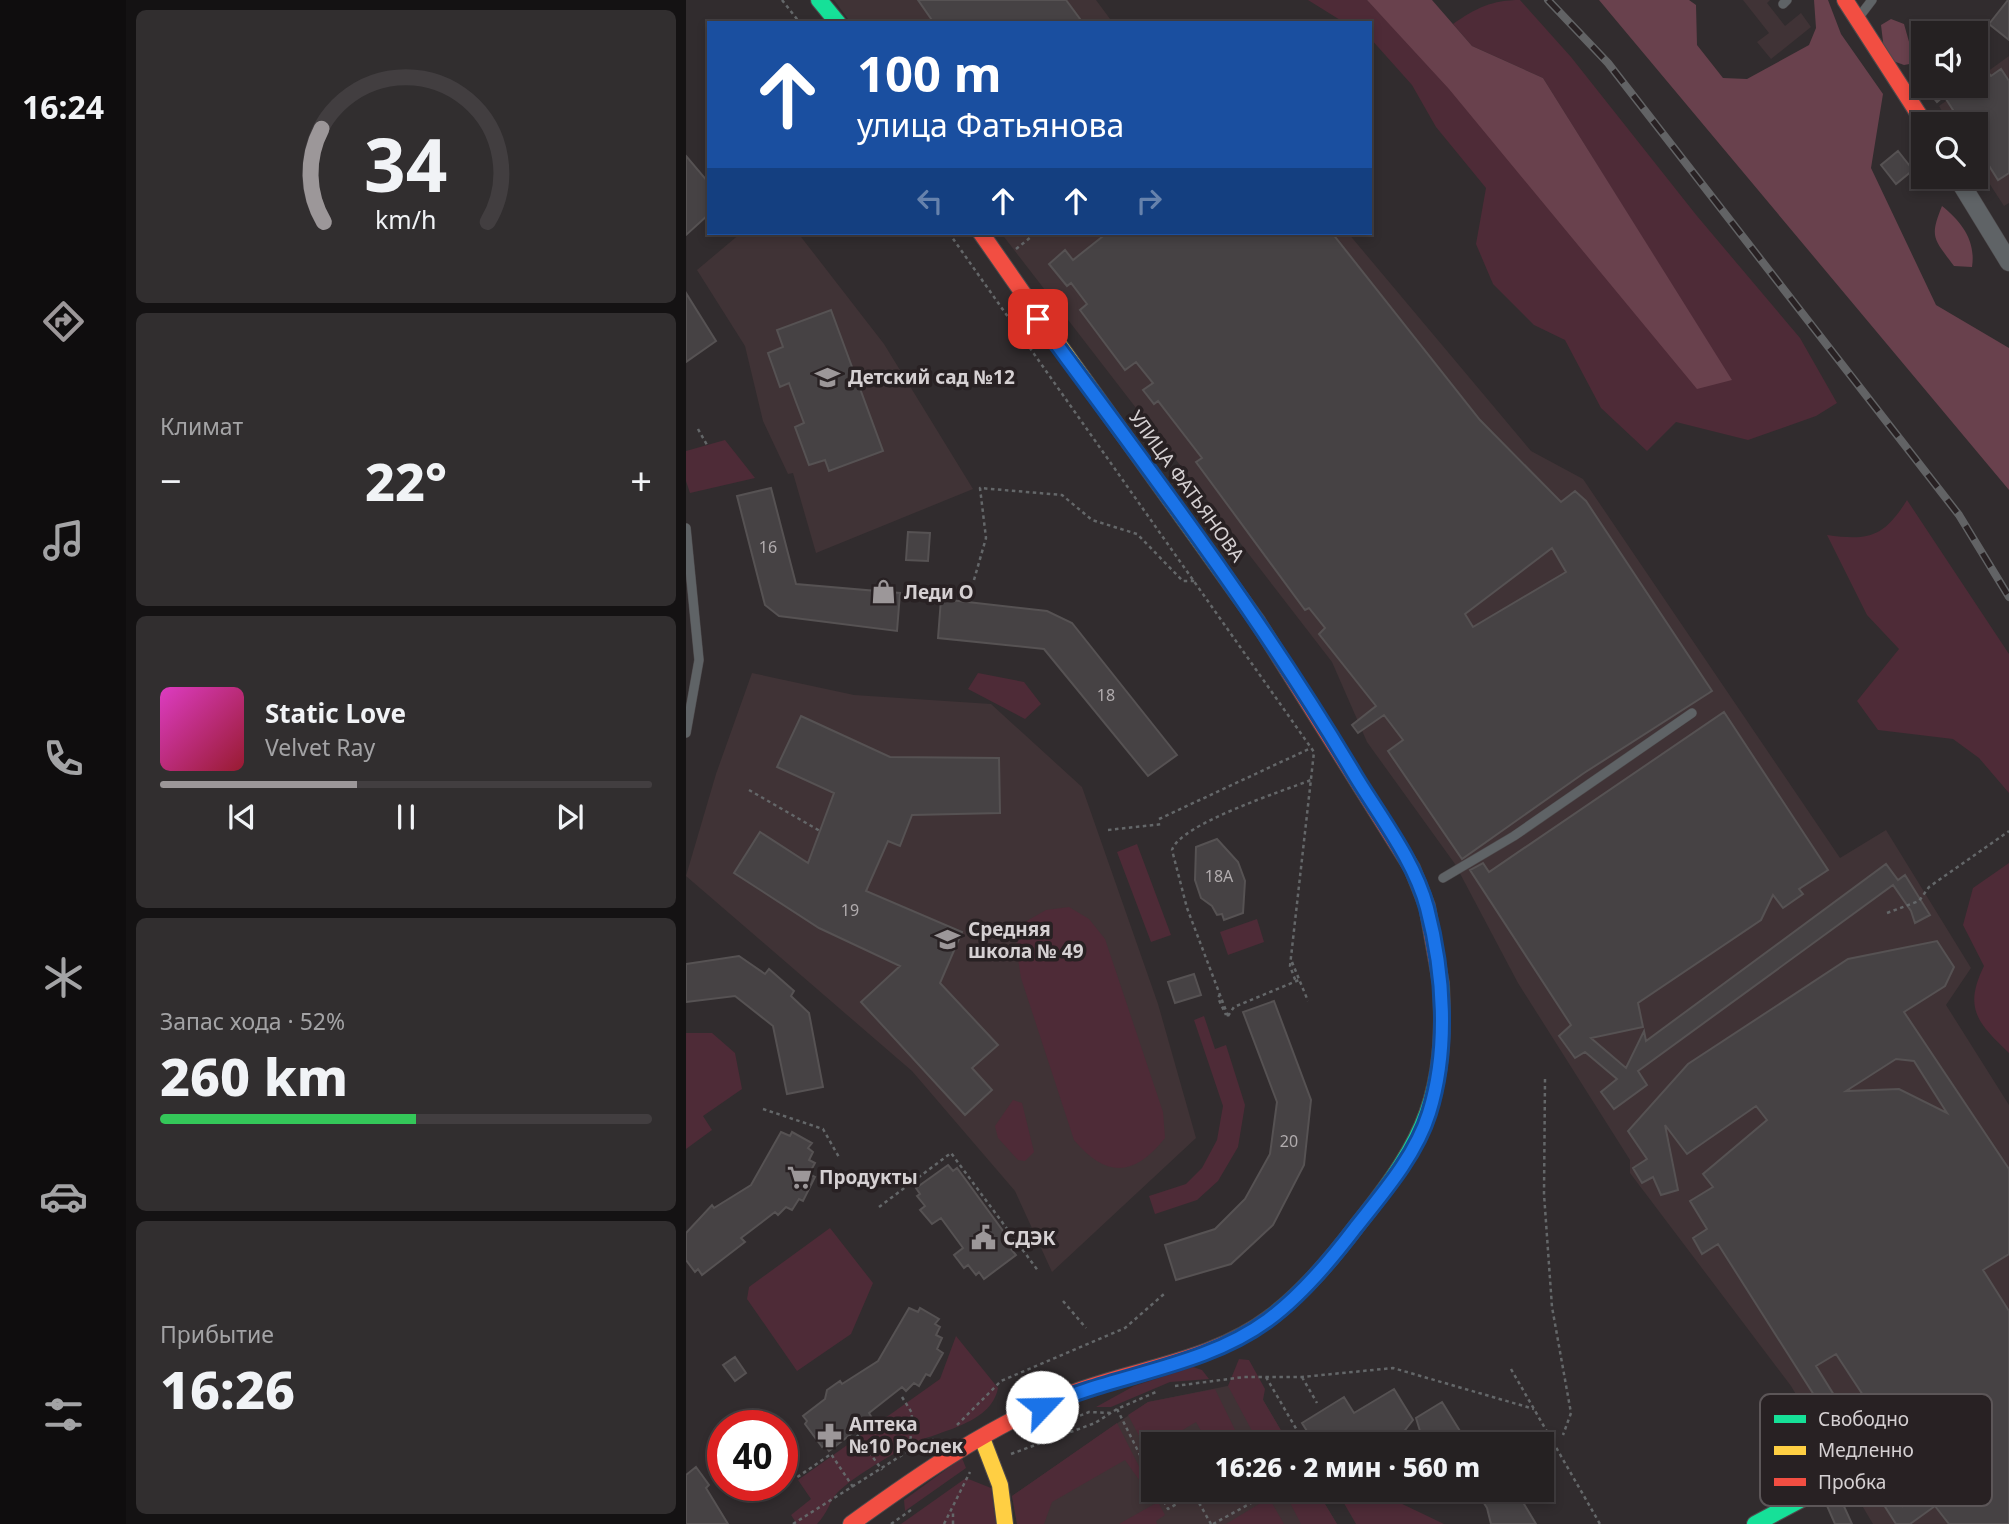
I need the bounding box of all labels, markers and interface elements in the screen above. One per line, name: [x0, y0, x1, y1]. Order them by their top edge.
map controls: [1911, 21, 1988, 189]
button: sound: [1911, 21, 1988, 98]
text: 100 m: [857, 40, 1002, 106]
icon: ahead: [742, 49, 833, 140]
text: 16:24: [22, 85, 104, 128]
text: улица Фатьянова: [857, 103, 1124, 146]
button: search: [1911, 112, 1988, 189]
text: 34: [364, 115, 448, 214]
icon: left: [911, 182, 949, 220]
icon: ahead: [984, 182, 1022, 220]
icon: ahead: [1057, 182, 1095, 220]
icon: right: [1130, 182, 1168, 220]
text: km/h: [375, 202, 437, 236]
pin: [1008, 289, 1068, 349]
icon: directions: [39, 297, 88, 346]
icon: arrive: [1019, 300, 1057, 338]
school or university icon: Детский сад №12: [814, 363, 842, 391]
place label: Детский сад №12: [848, 364, 1015, 390]
street label: УЛИЦА ФАТЬЯНОВА: [1123, 405, 1251, 568]
text: Климат: [160, 410, 243, 442]
text: 22°: [365, 445, 447, 516]
text: −: [160, 454, 182, 506]
text: +: [630, 454, 652, 506]
icon: music: [39, 516, 88, 565]
house number: 16: [759, 536, 777, 558]
shop icon: Леди О: [870, 578, 898, 606]
place label: Леди О: [904, 579, 973, 605]
house number: 18: [1097, 684, 1115, 706]
text: Static Love: [265, 695, 406, 731]
text: Velvet Ray: [265, 731, 375, 763]
icon: phone: [39, 734, 88, 783]
icon: previous: [223, 798, 261, 836]
icon: pause: [387, 798, 425, 836]
icon: next: [551, 798, 589, 836]
house number: 18А: [1205, 865, 1234, 887]
house number: 19: [841, 899, 859, 921]
place label: Средняя школа № 49: [968, 916, 1084, 964]
school or university icon: Средняя школа № 49: [934, 926, 962, 954]
icon: climate: [39, 953, 88, 1002]
text: Запас хода · 52%: [160, 1005, 345, 1037]
text: 260 km: [160, 1040, 348, 1111]
house number: 20: [1280, 1130, 1298, 1152]
supermarket icon: Продукты: [785, 1163, 813, 1191]
place label: Продукты: [819, 1164, 918, 1190]
icon: car: [39, 1172, 88, 1221]
public building icon: СДЭК: [969, 1224, 997, 1252]
place label: СДЭК: [1003, 1225, 1056, 1251]
text: Прибытие: [160, 1318, 274, 1350]
text: 16:26: [160, 1353, 295, 1424]
position arrow: [1005, 1370, 1079, 1444]
icon: filters: [39, 1390, 88, 1439]
legend: [1760, 1394, 1992, 1506]
text: Свободно: [1818, 1406, 1909, 1432]
speed limit sign: 40: [707, 1410, 798, 1501]
place label: Аптека №10 Рослек: [849, 1411, 964, 1459]
pharmacy icon: Аптека №10 Рослек: [815, 1421, 843, 1449]
text: Медленно: [1818, 1437, 1914, 1463]
text: 16:26 · 2 мин · 560 m: [1215, 1449, 1480, 1485]
text: Пробка: [1818, 1469, 1886, 1495]

